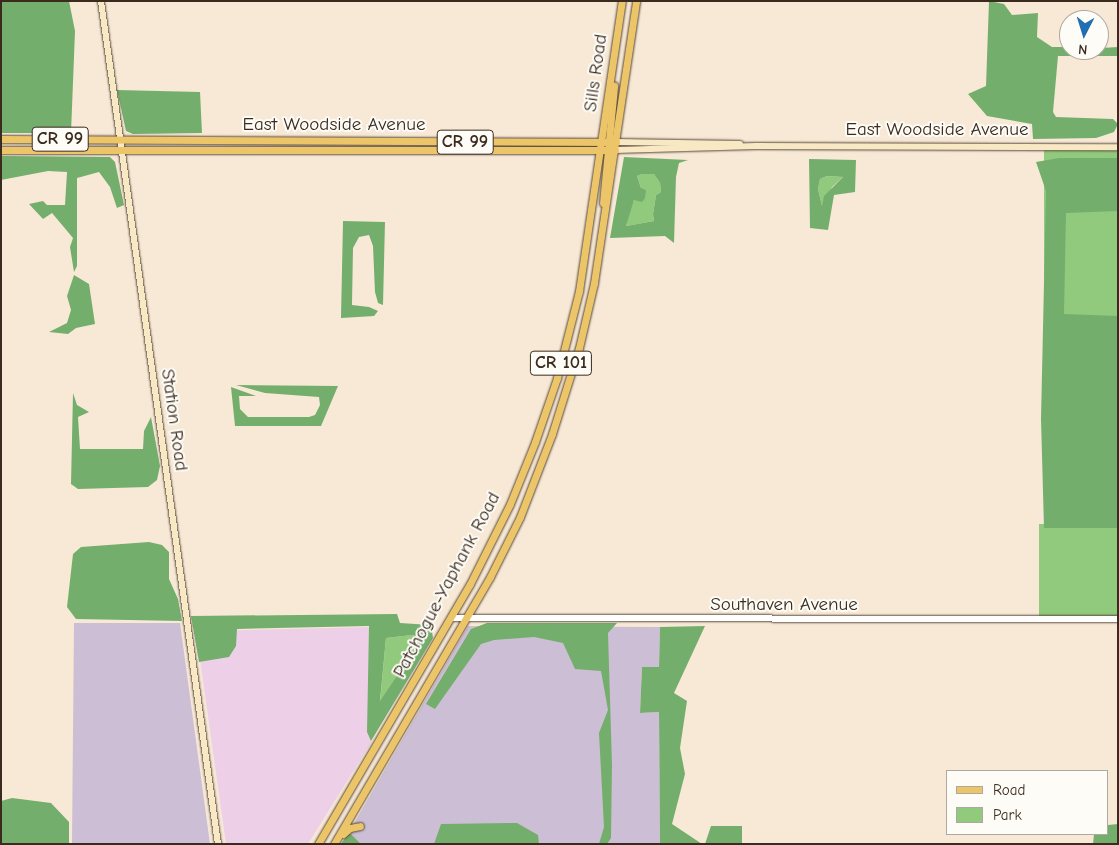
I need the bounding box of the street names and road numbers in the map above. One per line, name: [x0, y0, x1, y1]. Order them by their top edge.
street label: Sills Road: [579, 33, 613, 113]
street label: East Woodside Avenue: [243, 114, 425, 136]
street label: East Woodside Avenue: [846, 119, 1028, 141]
road number: CR 99: [31, 124, 89, 154]
road number: CR 99: [436, 126, 494, 158]
road number: CR 101: [530, 348, 592, 378]
street label: Station Road: [156, 367, 192, 473]
street label: Patchogue-Yaphank Road: [388, 488, 506, 682]
street label: Southaven Avenue: [710, 594, 858, 616]

